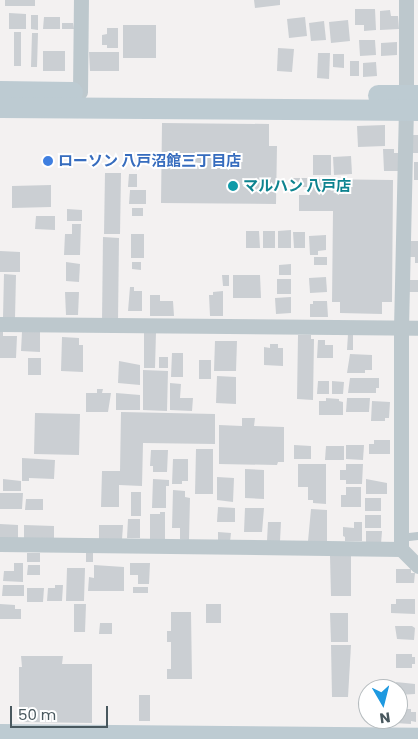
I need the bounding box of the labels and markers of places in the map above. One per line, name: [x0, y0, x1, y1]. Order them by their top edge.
place label: ローソン 八戸沼館三丁目店: [58, 152, 241, 170]
marker: ローソン 八戸沼館三丁目店: [42, 155, 54, 167]
place label: マルハン 八戸店: [243, 177, 351, 195]
marker: マルハン 八戸店: [227, 180, 239, 192]

